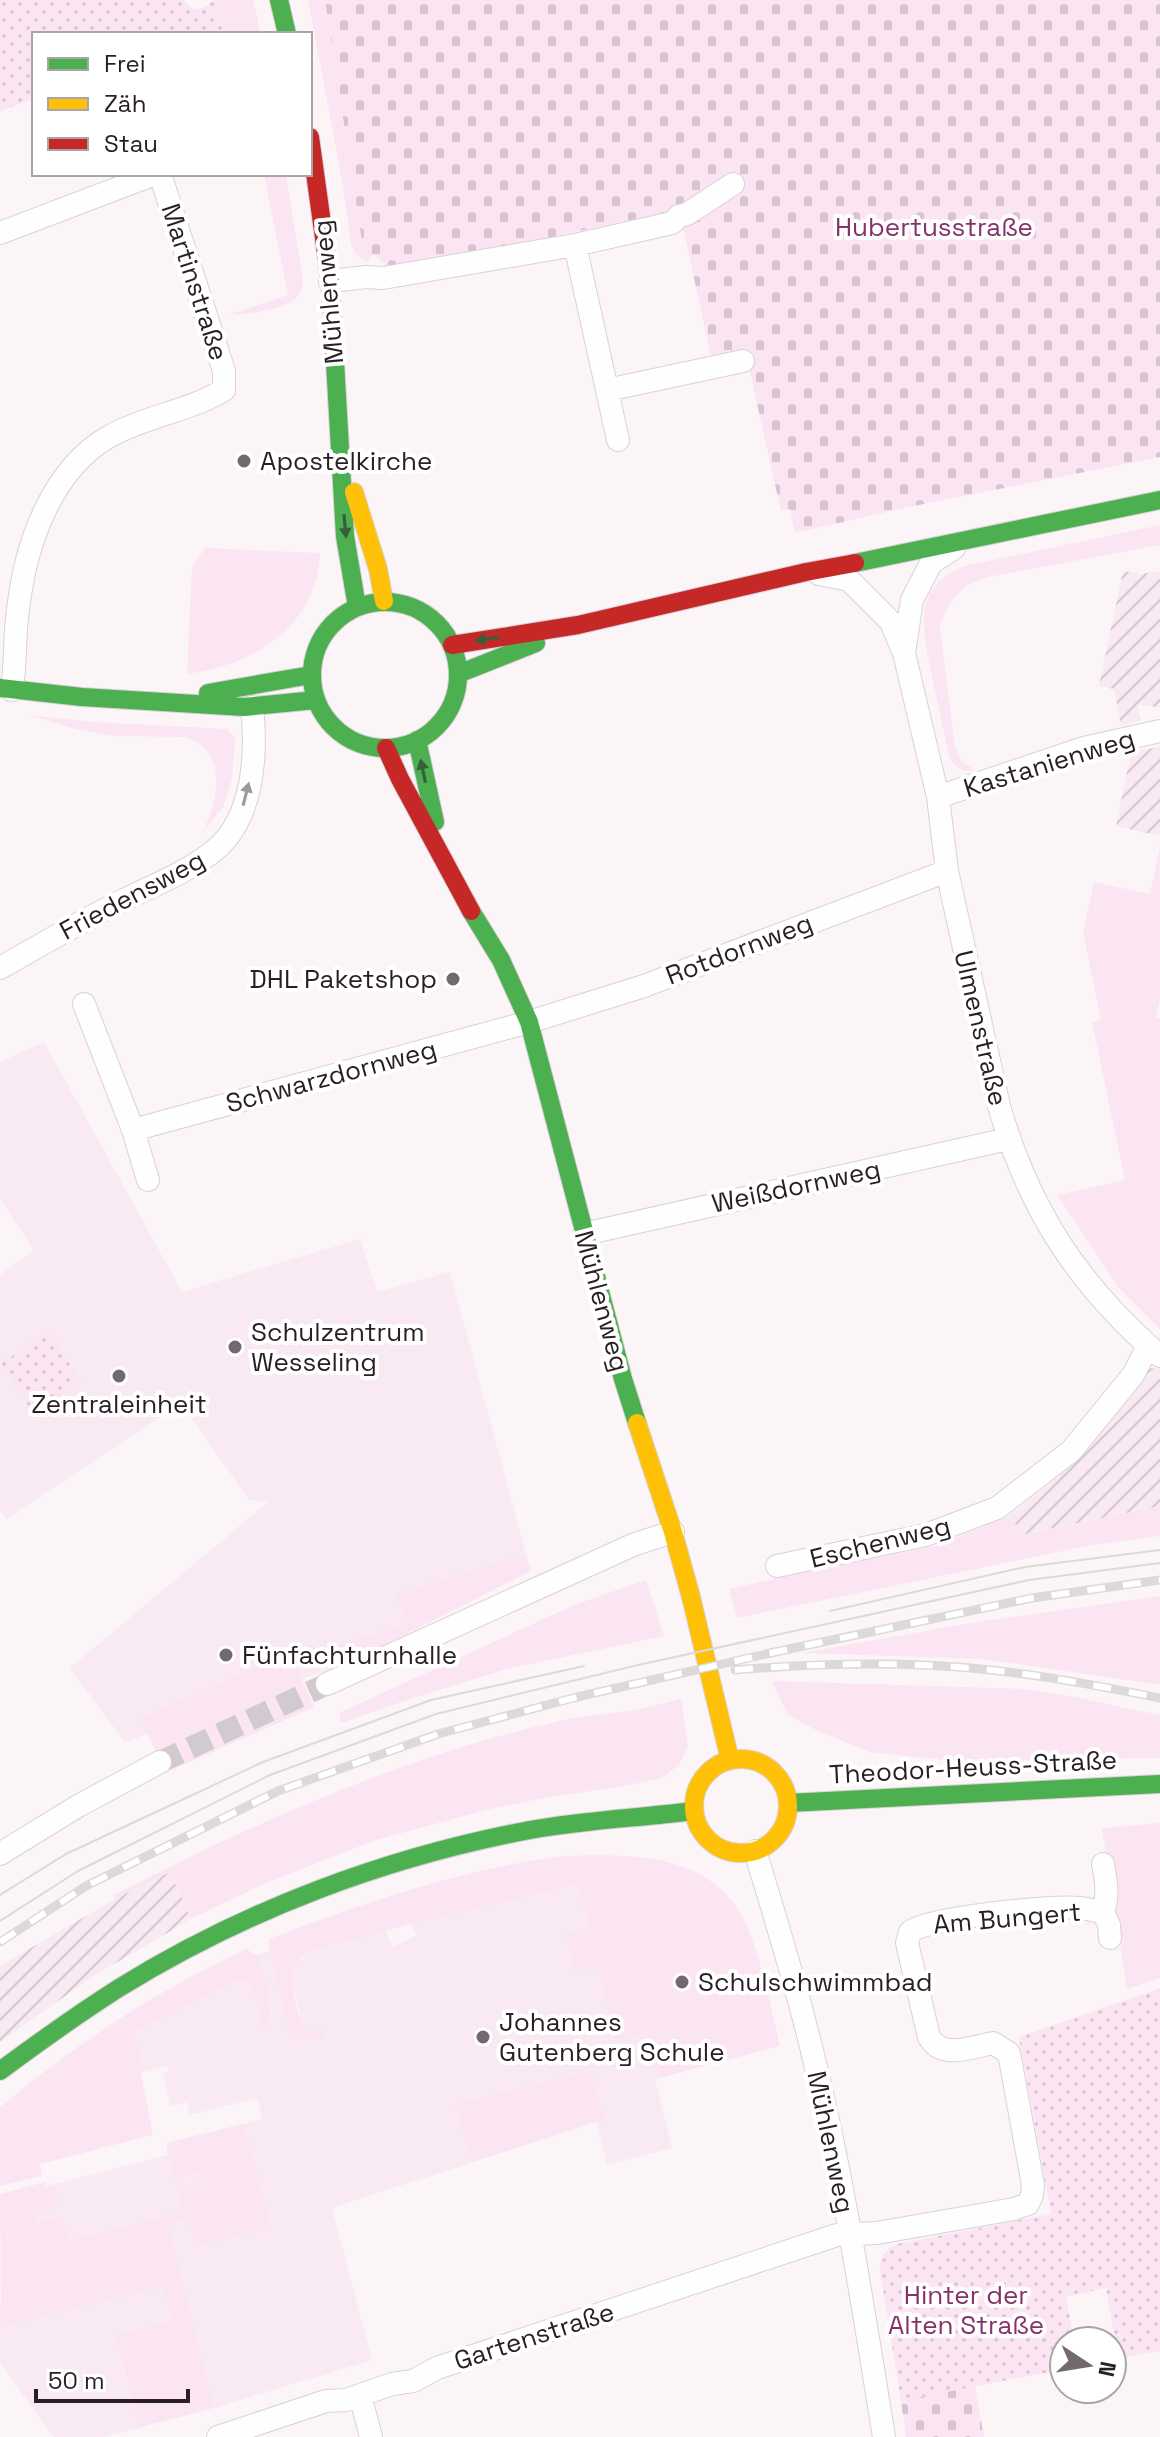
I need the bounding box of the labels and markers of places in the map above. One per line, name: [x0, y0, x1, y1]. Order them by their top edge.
place label: Apostelkirche: [260, 444, 432, 478]
marker: Apostelkirche: [235, 452, 253, 470]
place label: DHL Paketshop: [250, 962, 437, 996]
marker: DHL Paketshop: [444, 970, 462, 988]
place label: Schulzentrum Wesseling: [251, 1315, 425, 1379]
marker: Schulzentrum Wesseling: [226, 1338, 244, 1356]
marker: Zentraleinheit: [110, 1367, 128, 1385]
place label: Zentraleinheit: [31, 1387, 207, 1421]
place label: Fünfachturnhalle: [242, 1638, 457, 1672]
marker: Fünfachturnhalle: [217, 1646, 235, 1664]
place label: Schulschwimmbad: [698, 1965, 933, 1999]
marker: Schulschwimmbad: [673, 1973, 691, 1991]
place label: Johannes Gutenberg Schule: [499, 2005, 725, 2069]
marker: Johannes Gutenberg Schule: [474, 2028, 492, 2046]

